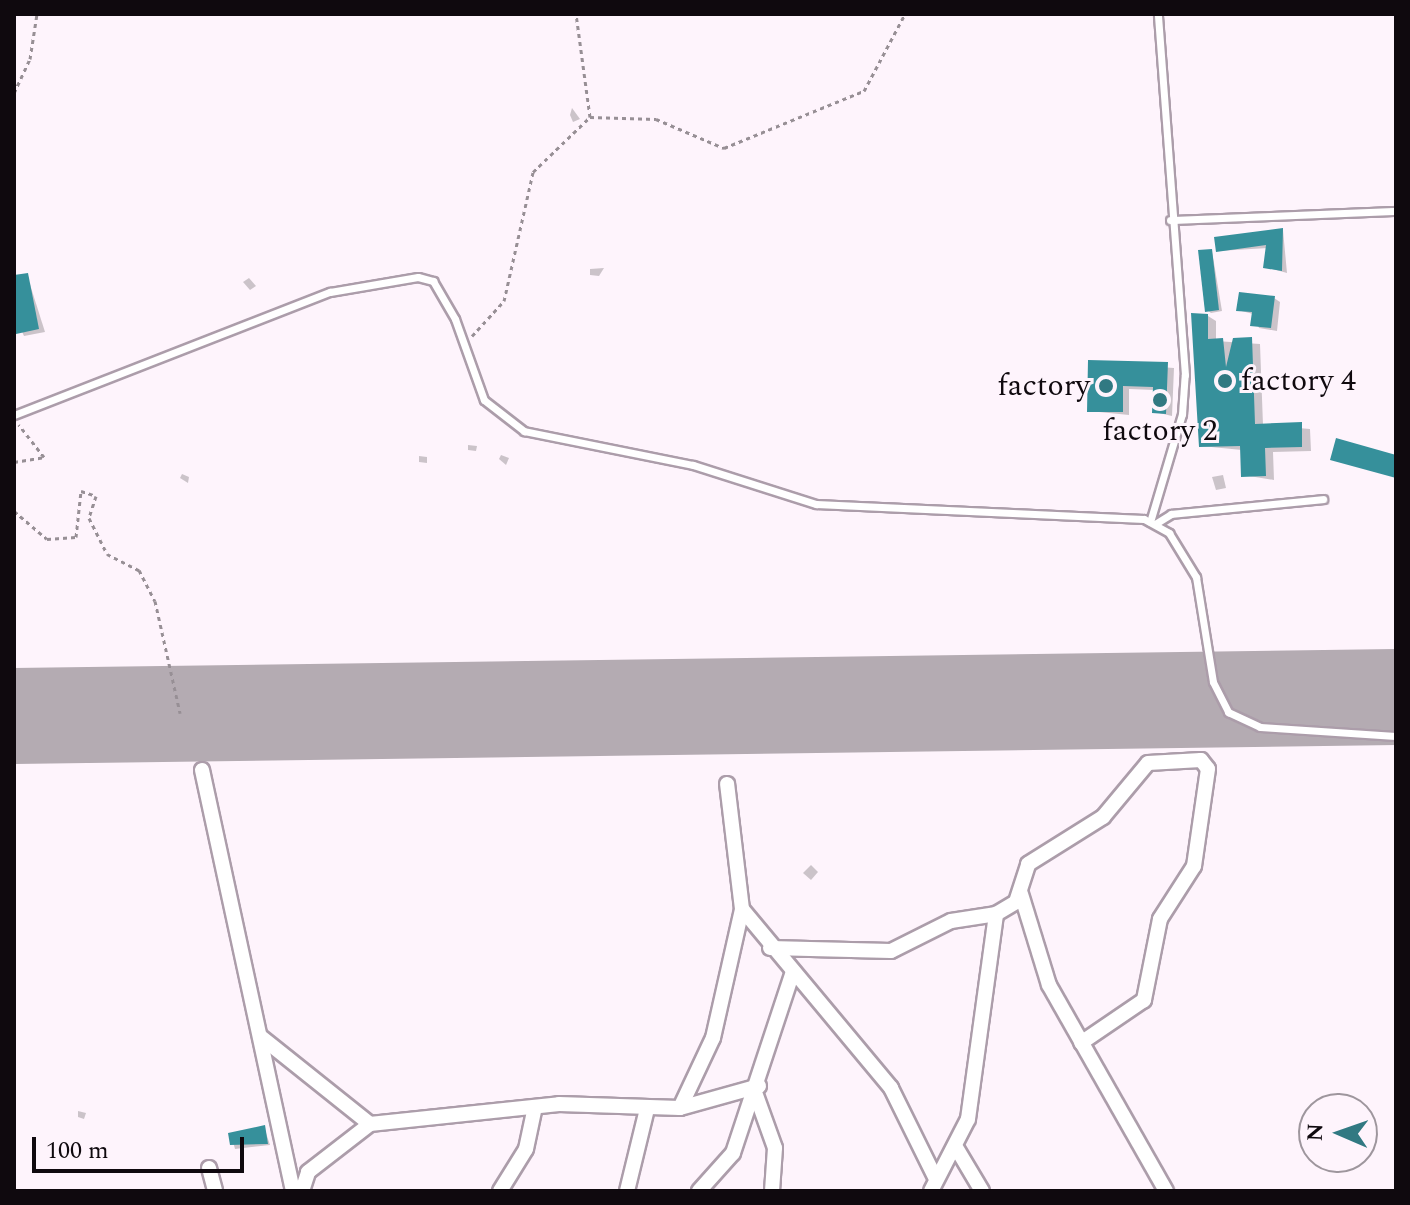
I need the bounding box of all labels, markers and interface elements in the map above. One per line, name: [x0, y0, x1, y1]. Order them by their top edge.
place label: factory 4: [1241, 363, 1356, 399]
place label: factory: [998, 368, 1090, 404]
marker: factory 4: [1216, 372, 1234, 390]
marker: factory: [1097, 377, 1115, 395]
marker: factory 2: [1151, 391, 1169, 409]
place label: factory 2: [1103, 413, 1217, 449]
north arrow: [1298, 1093, 1378, 1173]
scale bar: [36, 1121, 248, 1171]
text: N: [1299, 1123, 1332, 1142]
text: 100 m: [46, 1133, 109, 1169]

